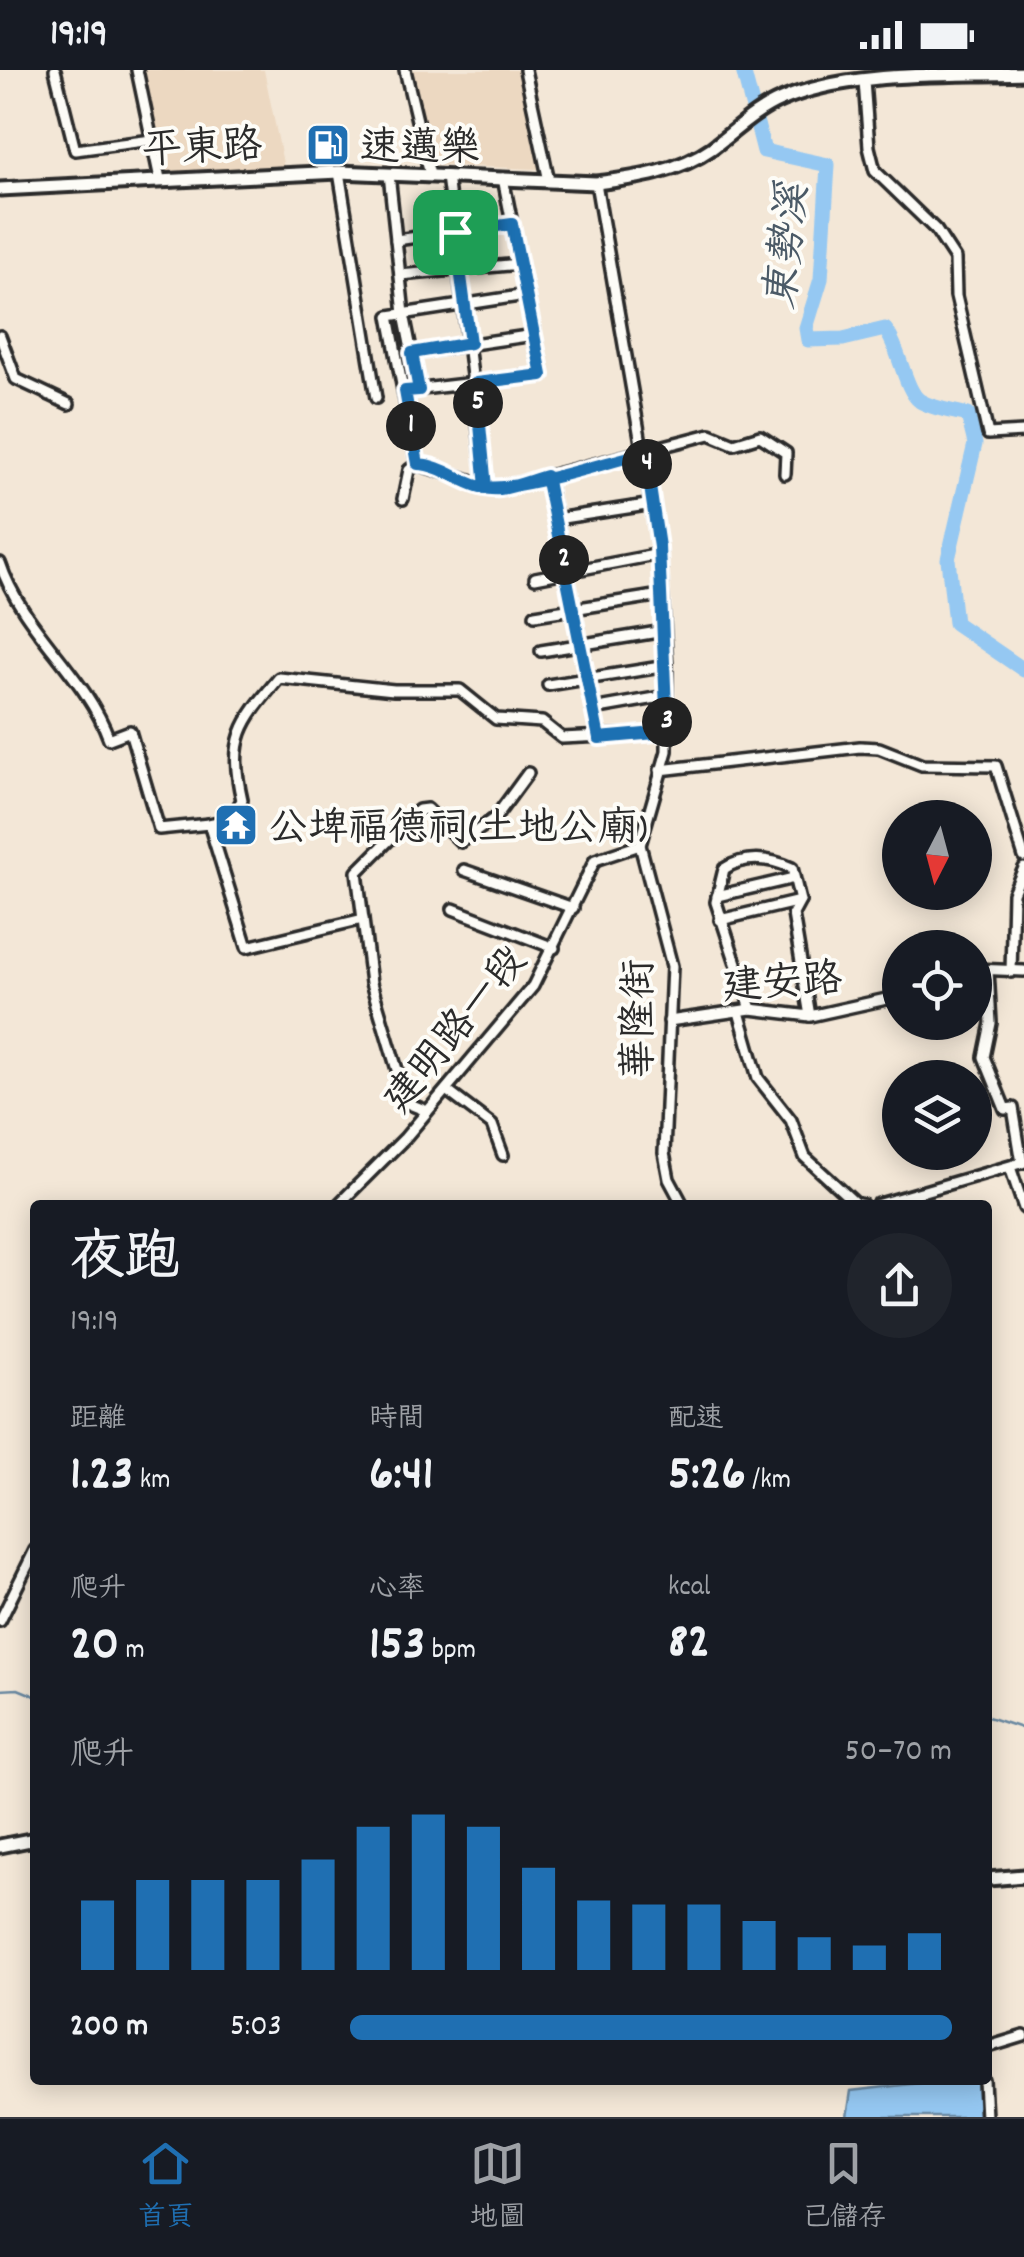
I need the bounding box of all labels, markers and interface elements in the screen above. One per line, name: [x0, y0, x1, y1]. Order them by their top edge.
text: 19:19: [50, 8, 108, 63]
street label: 平東路: [141, 120, 264, 183]
fuel station icon: 速邁樂: [305, 122, 351, 168]
place label: 速邁樂: [360, 123, 480, 180]
water label: 東勢溪: [755, 179, 828, 313]
pin: [413, 190, 498, 275]
icon: arrive: [428, 205, 483, 260]
pin: 5: [453, 378, 503, 428]
text: 5: [472, 383, 484, 423]
pin: 1: [386, 401, 436, 451]
text: 1: [408, 406, 414, 446]
pin: 4: [622, 439, 672, 489]
text: 4: [641, 444, 653, 484]
pin: 2: [539, 535, 589, 585]
text: 2: [558, 540, 570, 580]
pin: 3: [642, 697, 692, 747]
text: 3: [661, 702, 673, 742]
north arrow: [882, 800, 992, 910]
map controls: [882, 800, 992, 1170]
temple icon: 公埤福德祠(土地公廟): [213, 802, 259, 848]
place label: 公埤福德祠(土地公廟): [268, 803, 648, 860]
button: locate: [882, 930, 992, 1040]
street label: 建明路一段: [373, 936, 543, 1128]
street label: 建安路: [721, 954, 844, 1019]
street label: 華隆街: [614, 959, 671, 1079]
button: layers: [882, 1060, 992, 1170]
text: 夜跑: [70, 1223, 180, 1302]
button: share: [847, 1233, 952, 1338]
text: 19:19: [70, 1300, 119, 1346]
text: 距離: [70, 1401, 126, 1441]
text: 時間: [369, 1401, 425, 1441]
text: 配速: [668, 1401, 724, 1441]
text: 1.23: [70, 1441, 133, 1513]
text: 6:41: [369, 1441, 434, 1513]
text: 5:26: [668, 1441, 746, 1513]
text: km: [133, 1462, 170, 1502]
text: /km: [746, 1462, 791, 1502]
text: kcal: [668, 1569, 711, 1609]
text: 爬升: [70, 1571, 126, 1611]
text: 心率: [369, 1571, 425, 1611]
text: 82: [668, 1609, 710, 1681]
text: 20: [70, 1611, 119, 1683]
text: 153: [369, 1611, 425, 1683]
text: m: [119, 1632, 145, 1672]
text: bpm: [425, 1632, 476, 1672]
text: 50–70 m: [845, 1730, 952, 1776]
text: 爬升: [70, 1734, 134, 1780]
text: 200 m: [70, 2005, 148, 2051]
text: 5:03: [230, 2005, 282, 2051]
tab: 首頁: [138, 2136, 194, 2240]
tab: 地圖: [470, 2136, 526, 2240]
tab: 已儲存: [802, 2136, 886, 2240]

